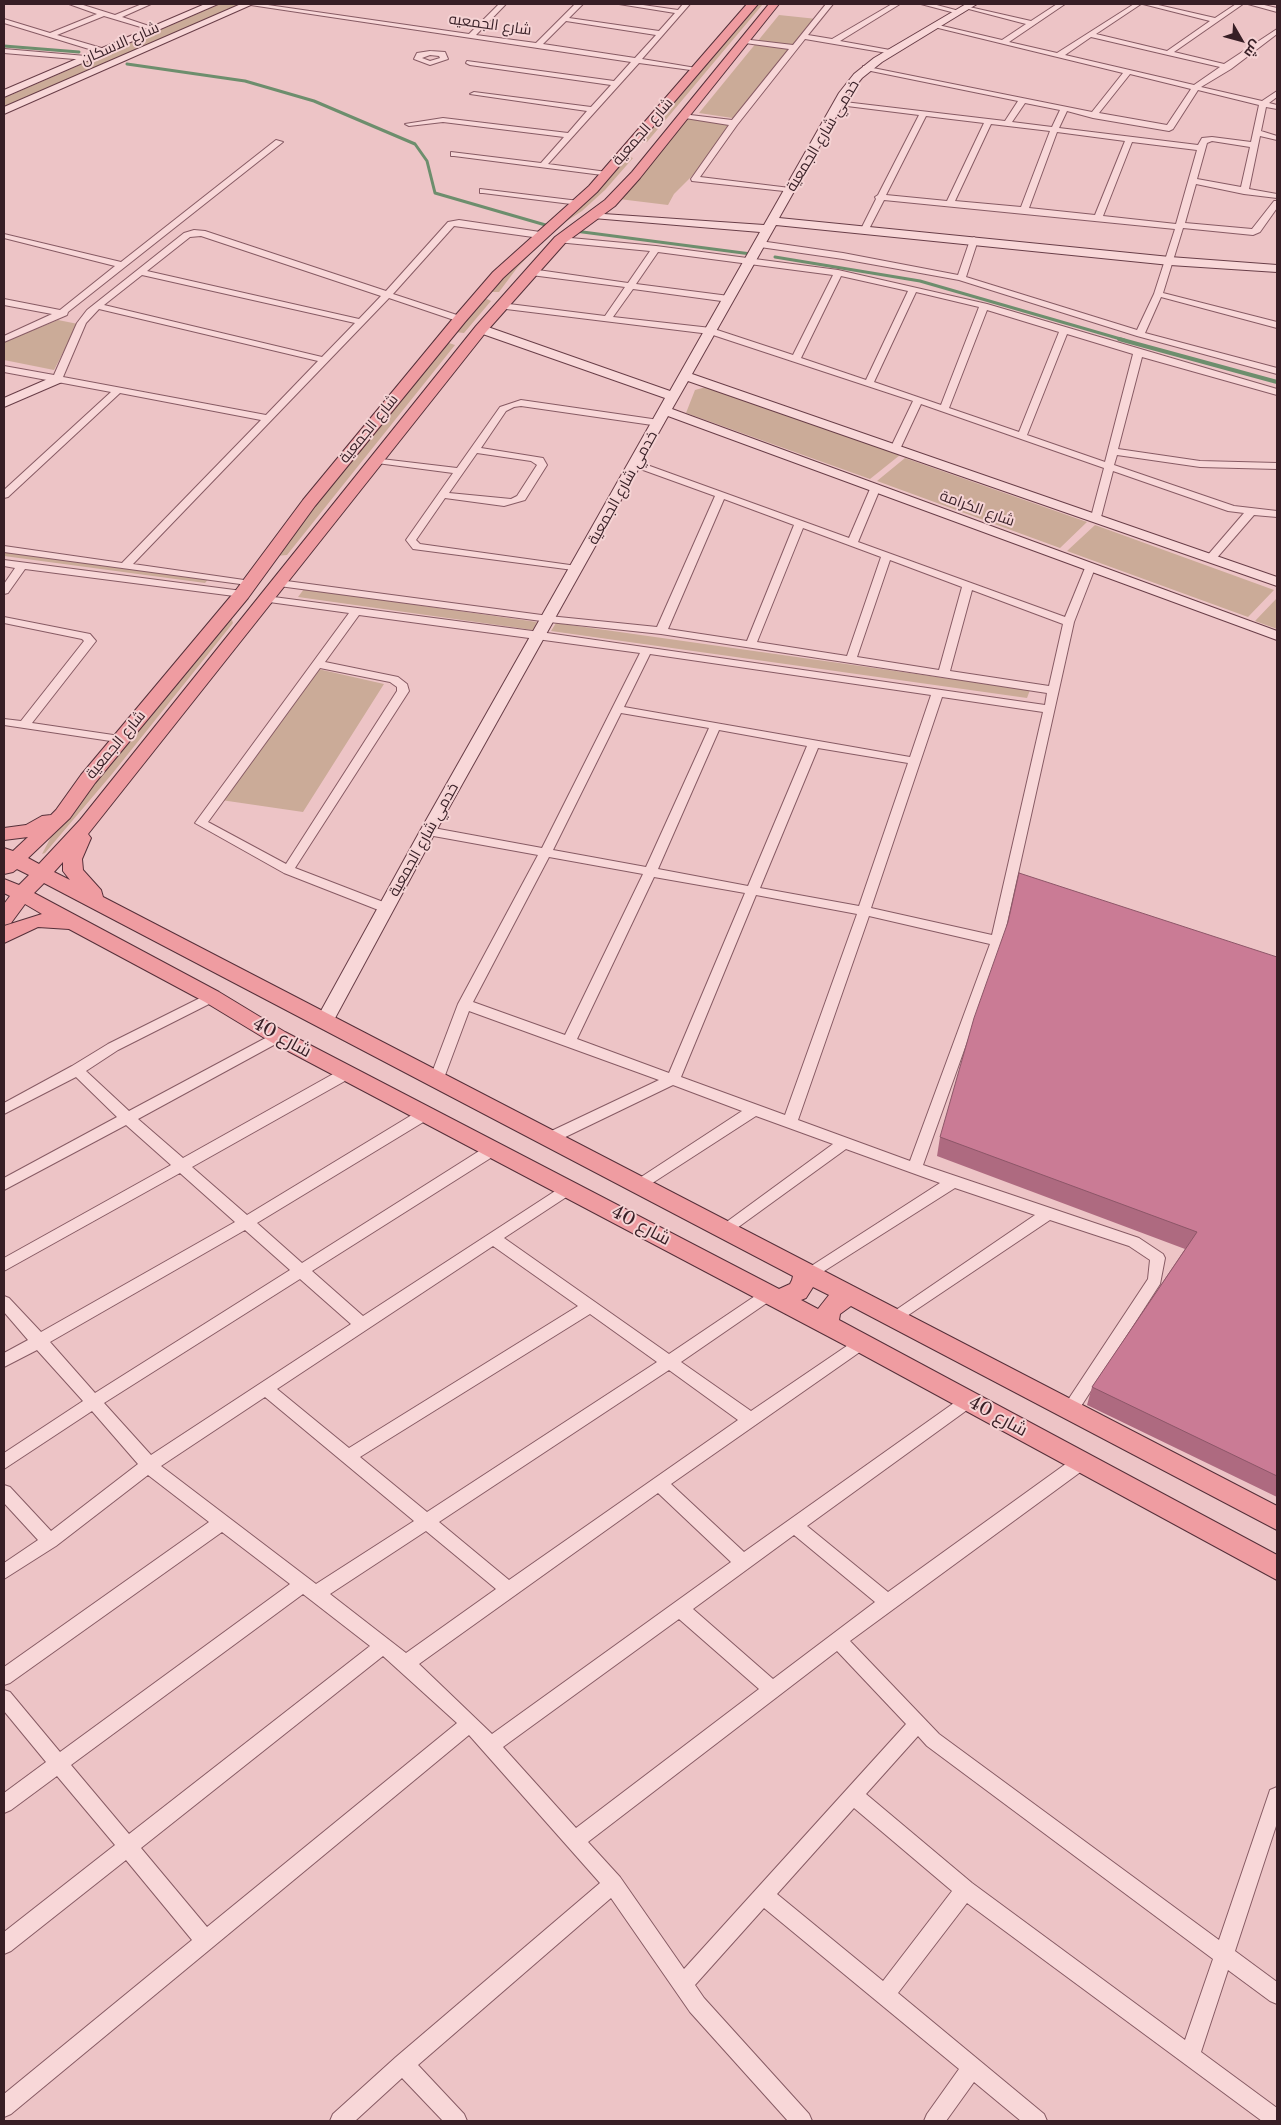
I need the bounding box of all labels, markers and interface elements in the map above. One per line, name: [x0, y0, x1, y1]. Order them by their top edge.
street label: شارع الجمعيه: [447, 10, 533, 40]
north arrow: [1216, 15, 1266, 65]
street label: شارع الاسكان: [78, 19, 162, 69]
text: ش: [1240, 37, 1265, 62]
street label: خدمي شارع الجمعية: [783, 77, 863, 195]
street label: شارع الجمعية: [609, 95, 677, 169]
street label: شارع الجمعية: [336, 391, 402, 467]
street label: خدمي شارع الجمعية: [584, 428, 662, 548]
street label: شارع الكرامة: [937, 487, 1017, 531]
street label: شارع الجمعية: [82, 707, 150, 783]
street label: خدمي شارع الجمعية: [385, 780, 463, 900]
street label: شارع 40: [249, 1013, 315, 1063]
street label: شارع 40: [608, 1202, 674, 1250]
street label: شارع 40: [965, 1392, 1031, 1442]

